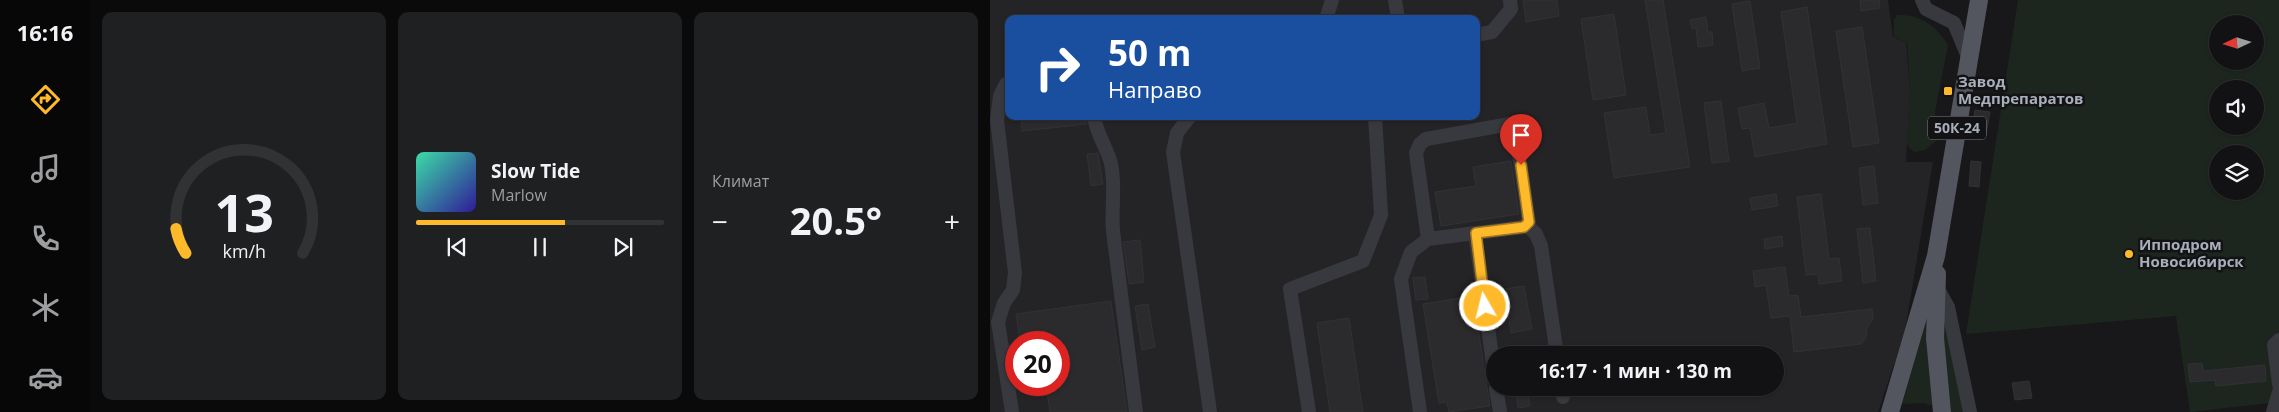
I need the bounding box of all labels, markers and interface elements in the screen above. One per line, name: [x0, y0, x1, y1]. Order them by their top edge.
north arrow: [2209, 15, 2264, 70]
map controls: [2209, 15, 2264, 200]
text: 16:16: [17, 17, 73, 47]
text: 50 m: [1108, 29, 1191, 76]
icon: right: [1025, 35, 1090, 100]
place label: Завод Медпрепаратов: [1958, 71, 2084, 108]
text: Направо: [1108, 74, 1202, 104]
button: sound: [2209, 80, 2264, 135]
icon: directions: [28, 82, 63, 117]
marker: Завод Медпрепаратов: [1942, 85, 1954, 97]
pin: [1500, 114, 1542, 165]
road number: 50К-24: [1928, 116, 1986, 140]
icon: arrive: [1507, 121, 1535, 149]
button: layers: [2209, 145, 2264, 200]
icon: music: [28, 151, 63, 186]
text: Slow Tide: [491, 158, 580, 184]
text: Климат: [712, 170, 769, 192]
text: 13: [214, 176, 274, 247]
text: Marlow: [491, 184, 547, 206]
text: 20.5°: [790, 194, 882, 246]
text: −: [712, 202, 728, 240]
text: +: [944, 202, 960, 240]
icon: phone: [28, 221, 63, 256]
icon: previous: [443, 233, 471, 261]
icon: pause: [526, 233, 554, 261]
icon: next: [609, 233, 637, 261]
place label: Ипподром Новосибирск: [2139, 234, 2244, 271]
text: km/h: [222, 239, 266, 263]
marker: Ипподром Новосибирск: [2123, 248, 2135, 260]
position arrow: [1458, 279, 1510, 331]
icon: climate: [28, 290, 63, 325]
speed limit sign: 20: [1005, 331, 1070, 396]
text: 16:17 · 1 мин · 130 m: [1538, 358, 1732, 384]
icon: car: [28, 360, 63, 395]

